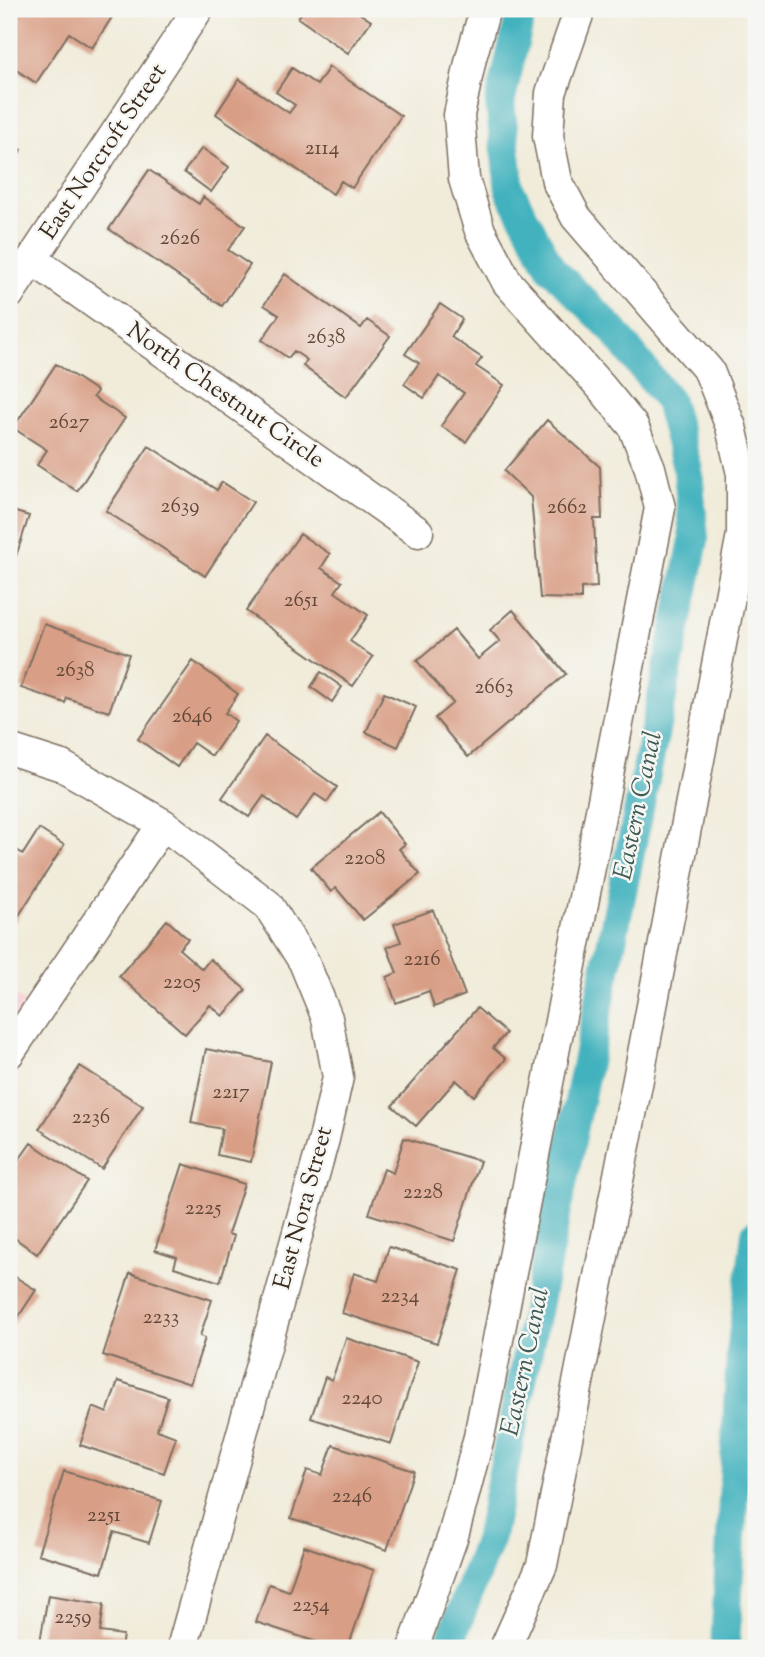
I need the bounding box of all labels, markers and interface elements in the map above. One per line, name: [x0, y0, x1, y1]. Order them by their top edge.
street label: East Norcroft Street: [32, 57, 176, 247]
house number: 2114: [305, 134, 339, 164]
house number: 2626: [160, 224, 200, 254]
street label: North Chestnut Circle: [119, 315, 331, 477]
house number: 2638: [306, 323, 346, 353]
house number: 2627: [49, 408, 90, 438]
house number: 2639: [161, 492, 199, 522]
house number: 2662: [547, 493, 587, 523]
house number: 2651: [284, 586, 318, 616]
house number: 2638: [55, 656, 95, 686]
house number: 2663: [474, 673, 514, 703]
house number: 2646: [172, 702, 212, 732]
water label: Eastern Canal: [605, 728, 673, 884]
house number: 2208: [344, 844, 386, 874]
house number: 2216: [403, 945, 441, 975]
house number: 2205: [163, 968, 201, 998]
house number: 2217: [212, 1078, 250, 1108]
house number: 2236: [72, 1103, 110, 1133]
street label: East Nora Street: [266, 1123, 342, 1293]
house number: 2228: [403, 1178, 443, 1208]
house number: 2225: [185, 1194, 221, 1224]
house number: 2234: [381, 1282, 419, 1312]
water label: Eastern Canal: [492, 1284, 560, 1440]
house number: 2233: [143, 1303, 179, 1333]
house number: 2240: [341, 1384, 383, 1414]
house number: 2246: [332, 1482, 372, 1512]
house number: 2251: [87, 1501, 121, 1531]
house number: 2254: [292, 1591, 330, 1621]
house number: 2259: [54, 1603, 92, 1633]

